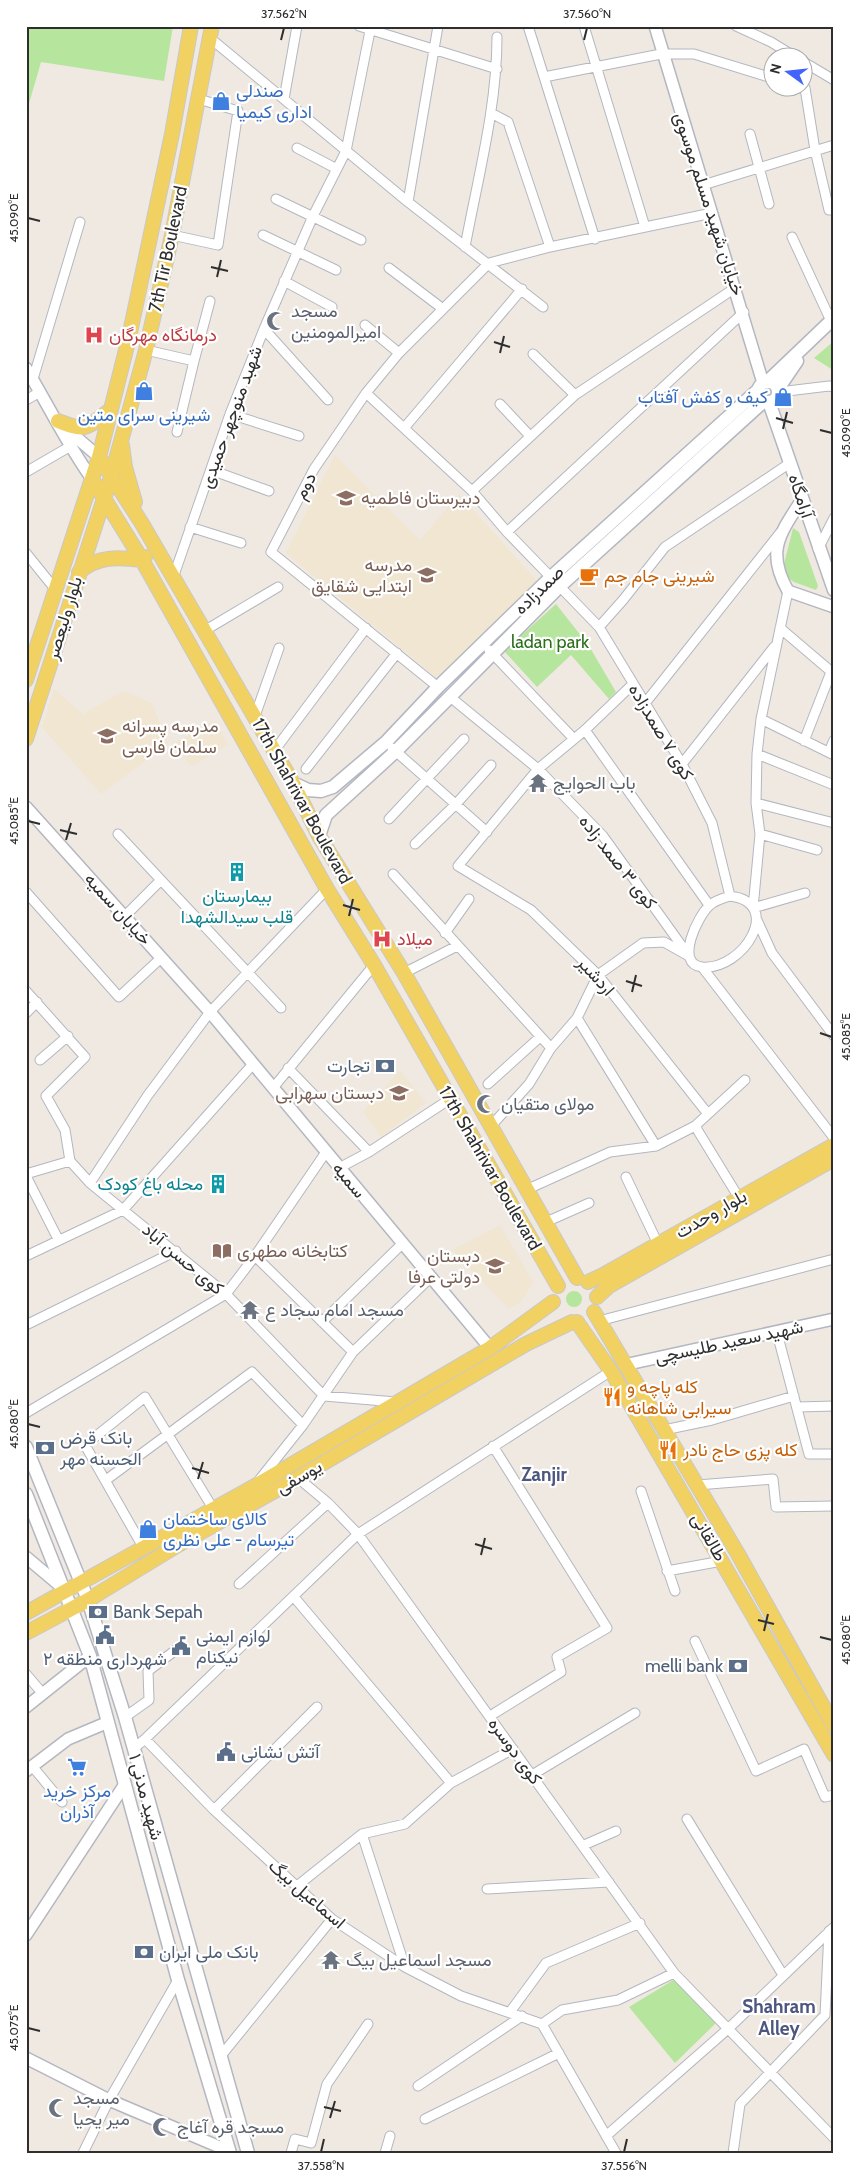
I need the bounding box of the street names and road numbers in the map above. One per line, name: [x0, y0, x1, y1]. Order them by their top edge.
street label: خیابان شهید مسلم موسوی: [668, 110, 749, 299]
street label: 7th Tir Boulevard: [144, 184, 192, 314]
street label: شهبد منوچهر حمیدی: [195, 343, 268, 492]
street label: دوم: [289, 469, 322, 504]
street label: آرامگاه: [784, 471, 819, 523]
street label: صمدزاده: [509, 561, 569, 619]
street label: بلوار ولیعصر: [41, 574, 87, 663]
street label: کوی ۷ صمدزاده: [624, 680, 698, 784]
street label: 17th Shahrivar Boulevard: [247, 714, 357, 888]
street label: کوی ۳ صمد زاده: [574, 810, 662, 914]
street label: خیابان سمیه: [80, 868, 156, 950]
street label: اردشیر: [572, 951, 620, 1000]
street label: 17th Shahrivar Boulevard: [434, 1082, 546, 1254]
street label: سمیه: [328, 1157, 370, 1203]
street label: بلوار وحدت: [671, 1185, 751, 1243]
street label: کوی حسن آباد: [138, 1218, 228, 1300]
street label: شهید سعید طلیسچی: [653, 1316, 805, 1369]
street label: یوسفی: [272, 1455, 326, 1499]
street label: طالقانی: [686, 1509, 732, 1565]
street label: کوی دوسره: [483, 1713, 547, 1789]
street label: شهید مدنی ۱: [124, 1751, 168, 1843]
street label: اسماعیل بیگ: [264, 1855, 350, 1933]

